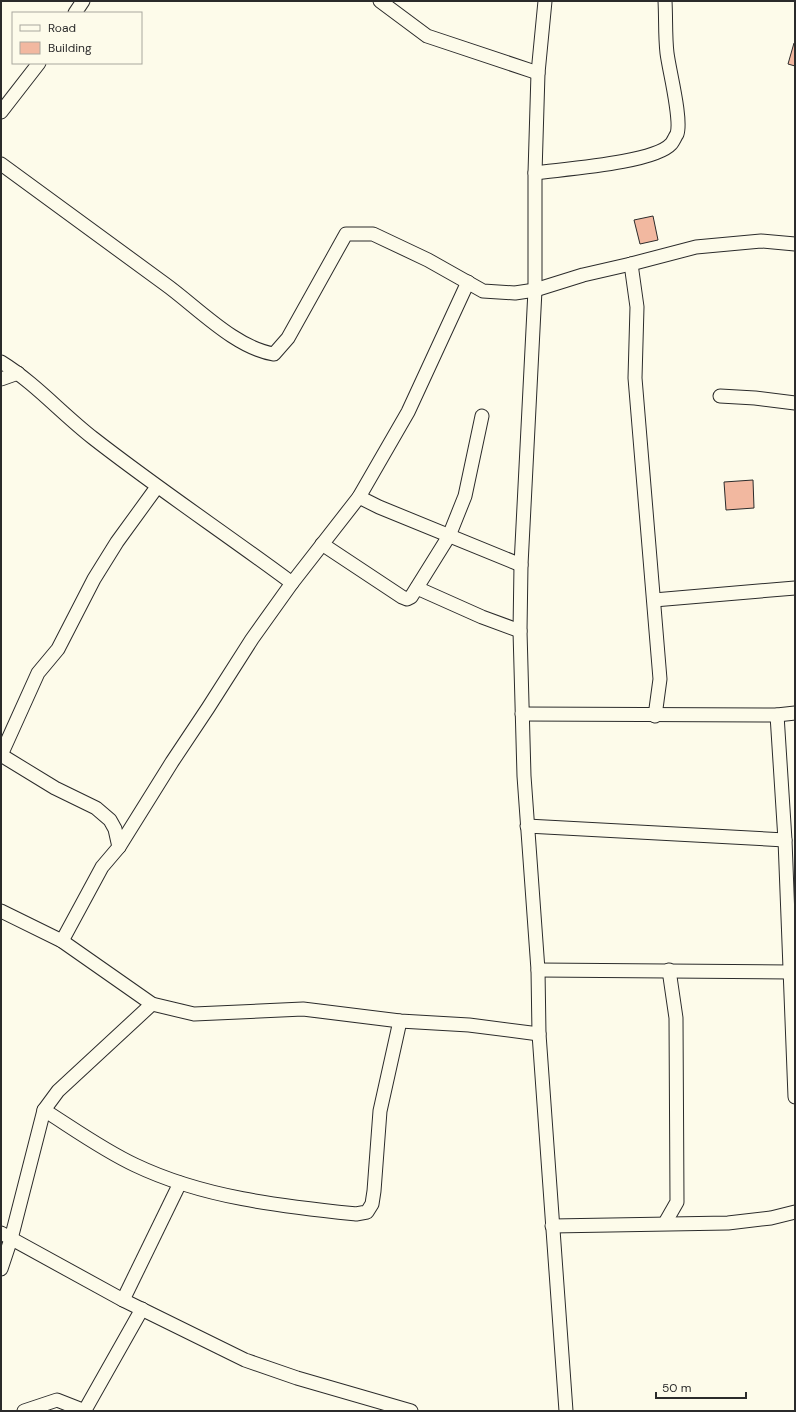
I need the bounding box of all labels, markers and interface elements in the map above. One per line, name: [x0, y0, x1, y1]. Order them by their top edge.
legend: [12, 12, 142, 64]
text: Road: [48, 20, 76, 36]
text: Building: [48, 40, 92, 56]
scale bar: [656, 1374, 746, 1400]
text: 50 m: [662, 1380, 691, 1396]

